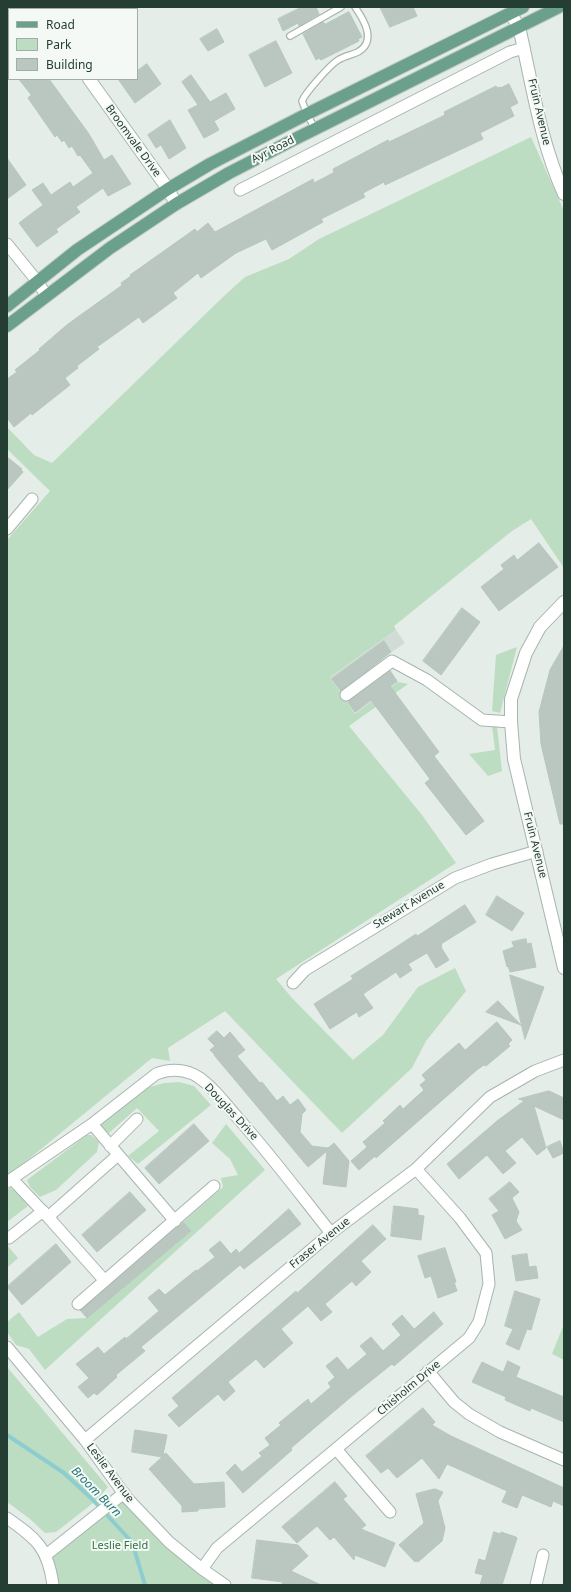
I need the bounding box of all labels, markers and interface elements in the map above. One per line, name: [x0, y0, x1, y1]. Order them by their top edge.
legend: [8, 8, 138, 80]
text: Road: [46, 16, 75, 33]
text: Park: [46, 36, 71, 53]
text: Building: [46, 56, 93, 73]
street label: Fruin Avenue: [525, 77, 553, 147]
street label: Broomvale Drive: [102, 102, 164, 180]
street label: Ayr Road: [249, 134, 297, 166]
street label: Fruin Avenue: [520, 810, 550, 880]
street label: Stewart Avenue: [371, 879, 447, 931]
street label: Douglas Drive: [201, 1081, 261, 1143]
street label: Fraser Avenue: [287, 1215, 353, 1271]
street label: Chisholm Drive: [375, 1358, 443, 1418]
street label: Leslie Avenue: [83, 1441, 137, 1505]
water label: Broom Burn: [68, 1464, 124, 1520]
park label: Leslie Field: [92, 1539, 148, 1553]

